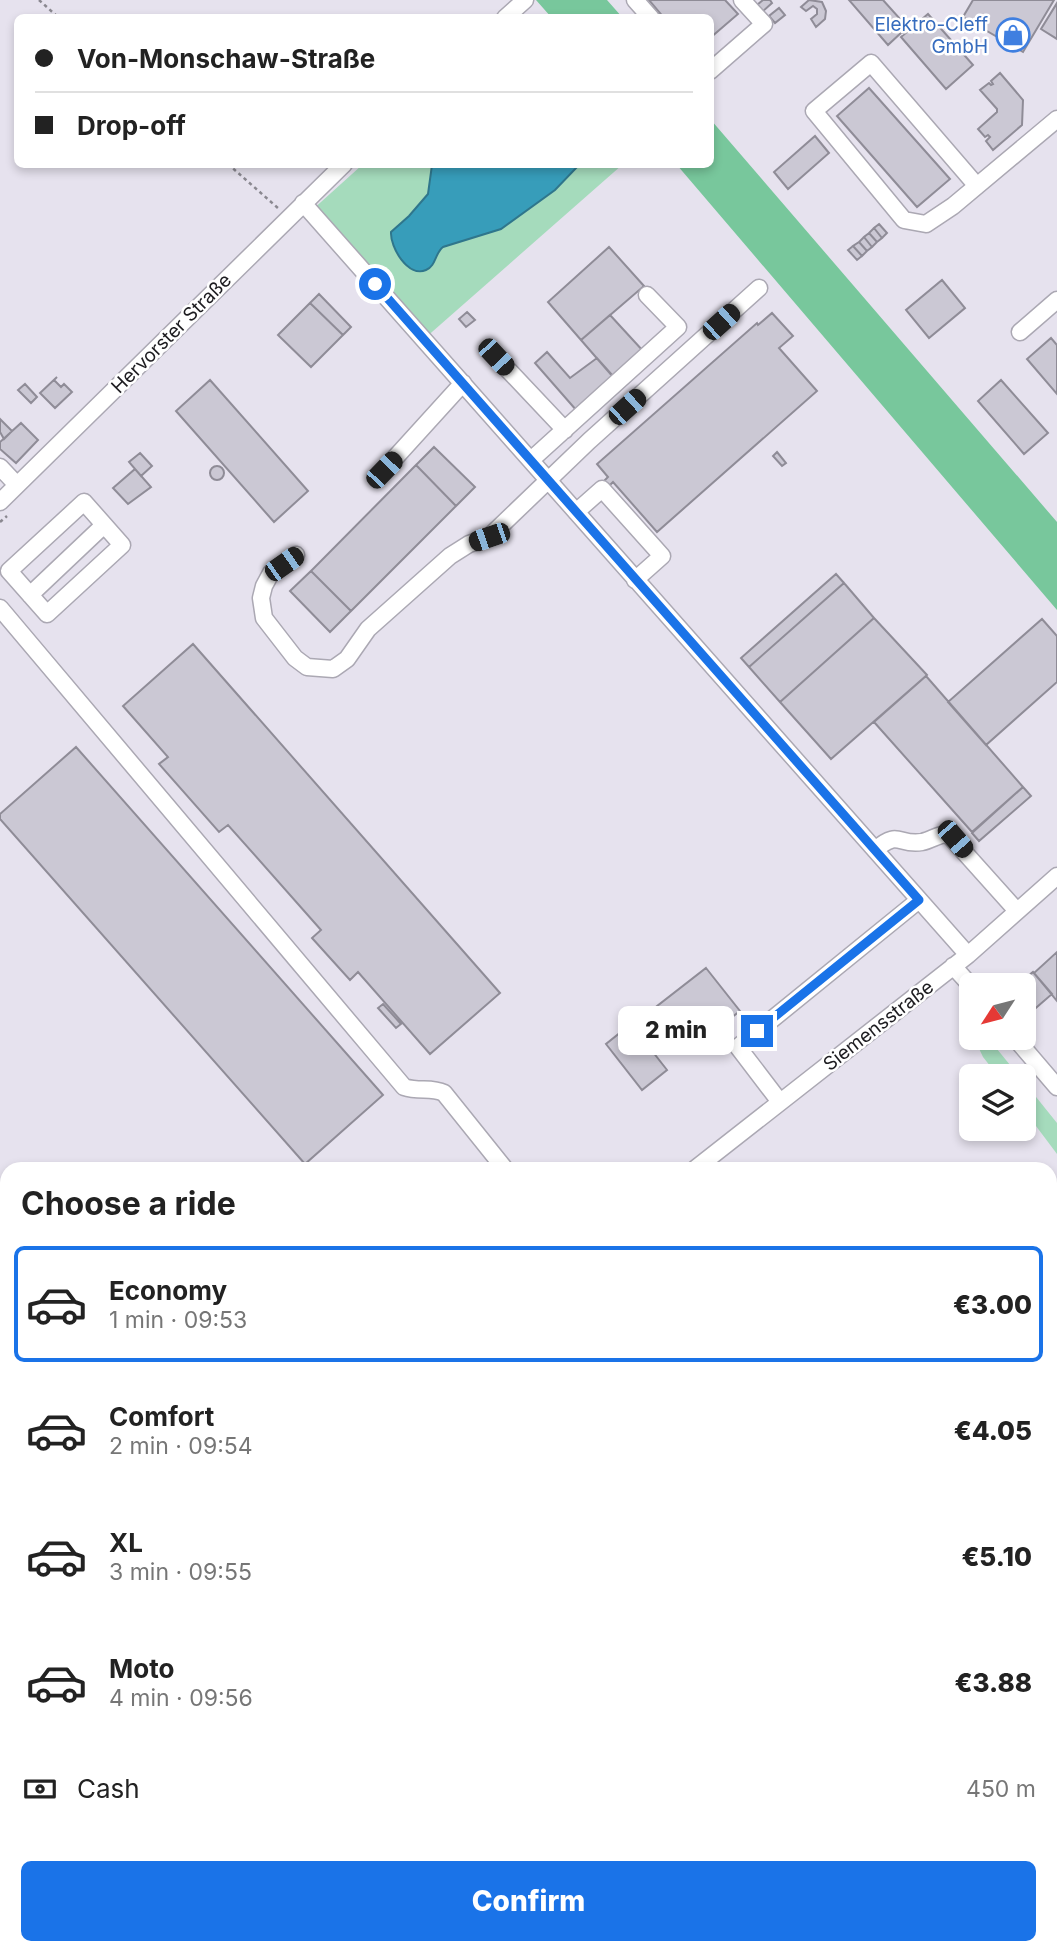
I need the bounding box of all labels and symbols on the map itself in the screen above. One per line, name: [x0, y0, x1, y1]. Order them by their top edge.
place label: Elektro-Cleff GmbH: [874, 13, 988, 58]
shop icon: Elektro-Cleff GmbH: [994, 16, 1032, 54]
route start: [359, 268, 391, 300]
street label: Hervorster Straße: [107, 269, 236, 398]
car: [699, 300, 744, 344]
car: [474, 334, 519, 380]
car: [605, 385, 650, 429]
car: [362, 448, 407, 492]
car: [466, 520, 513, 554]
car: [261, 543, 308, 585]
car: [934, 816, 977, 862]
north arrow: [959, 973, 1036, 1050]
street label: Siemensstraße: [819, 975, 938, 1076]
callout: 2 min: [617, 1006, 732, 1056]
route end: [741, 1015, 773, 1047]

